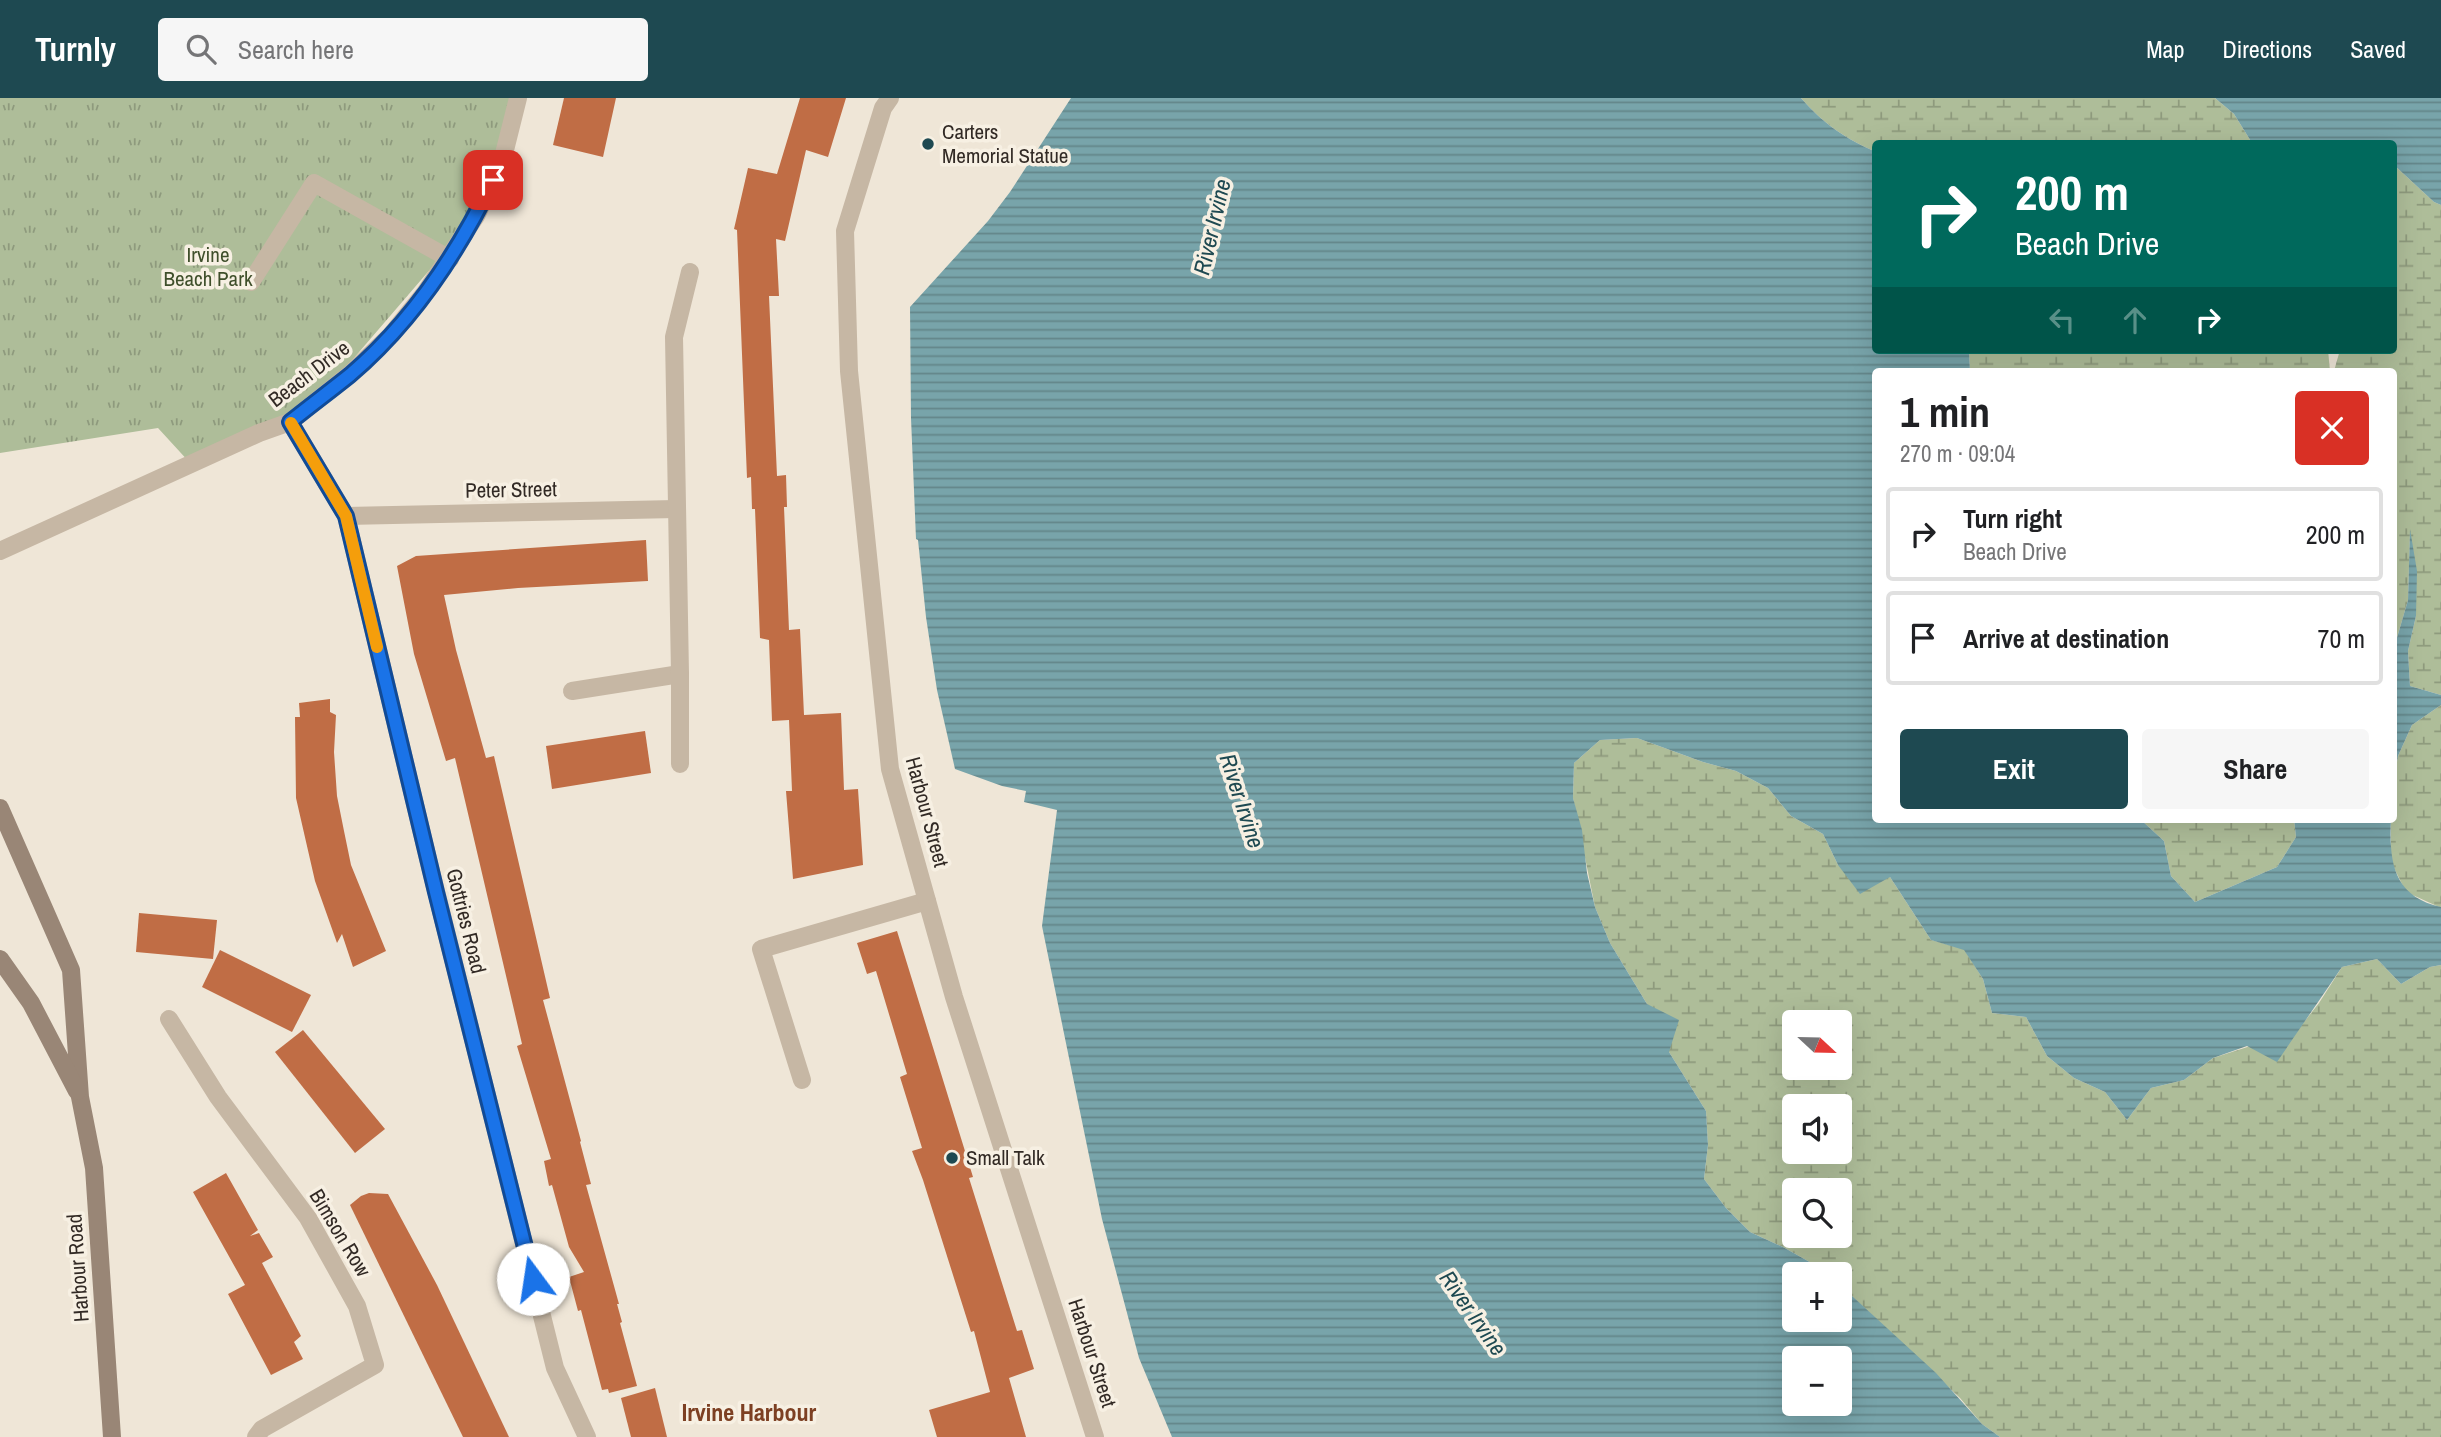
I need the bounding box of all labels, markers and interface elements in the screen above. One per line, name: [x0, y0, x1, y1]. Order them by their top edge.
search box: [158, 18, 648, 81]
text: Turnly: [35, 27, 116, 71]
icon: search: [182, 30, 220, 68]
text: Search here: [238, 32, 354, 67]
text: Map: [2146, 33, 2184, 65]
text: Directions: [2222, 33, 2312, 65]
text: Saved: [2350, 33, 2406, 65]
place label: Carters Memorial Statue: [942, 117, 1068, 170]
marker: Carters Memorial Statue: [920, 136, 936, 152]
pin: [463, 150, 523, 210]
text: 200 m: [2015, 159, 2129, 225]
icon: arrive: [474, 161, 512, 199]
icon: right: [1900, 168, 1991, 259]
water label: River Irvine: [1185, 176, 1238, 278]
text: Beach Drive: [2015, 222, 2159, 265]
park label: Irvine Beach Park: [163, 240, 253, 293]
icon: left: [2043, 301, 2081, 339]
icon: ahead: [2116, 301, 2154, 339]
icon: right: [2189, 301, 2227, 339]
street label: Beach Drive: [262, 334, 355, 414]
text: 1 min: [1900, 384, 1990, 440]
button: close: [2295, 391, 2369, 465]
text: 270 m · 09:04: [1900, 438, 2015, 469]
street label: Peter Street: [465, 474, 557, 505]
text: Turn right: [1963, 501, 2062, 536]
icon: right: [1904, 515, 1942, 553]
text: 200 m: [2306, 517, 2365, 552]
text: Beach Drive: [1963, 536, 2067, 567]
icon: arrive: [1904, 619, 1942, 657]
text: Arrive at destination: [1963, 621, 2169, 656]
text: 70 m: [2318, 621, 2365, 656]
button: Exit: [1900, 729, 2128, 809]
button: Share: [2142, 729, 2369, 809]
water label: River Irvine: [1213, 750, 1272, 852]
street label: Harbour Street: [899, 754, 956, 870]
street label: Gottries Road: [439, 865, 494, 976]
north arrow: [1782, 1010, 1852, 1080]
map controls: [1782, 1010, 1852, 1416]
button: sound: [1782, 1094, 1852, 1164]
place label: Small Talk: [966, 1143, 1045, 1172]
marker: Small Talk: [944, 1150, 960, 1166]
button: search: [1782, 1178, 1852, 1248]
street label: Bimson Row: [303, 1183, 378, 1283]
street label: Harbour Road: [59, 1213, 96, 1323]
position arrow: [496, 1242, 570, 1316]
button: +: [1782, 1262, 1852, 1332]
water label: River Irvine: [1433, 1264, 1514, 1362]
street label: Harbour Street: [1061, 1295, 1124, 1411]
button: −: [1782, 1346, 1852, 1416]
district label: Irvine Harbour: [682, 1396, 817, 1428]

